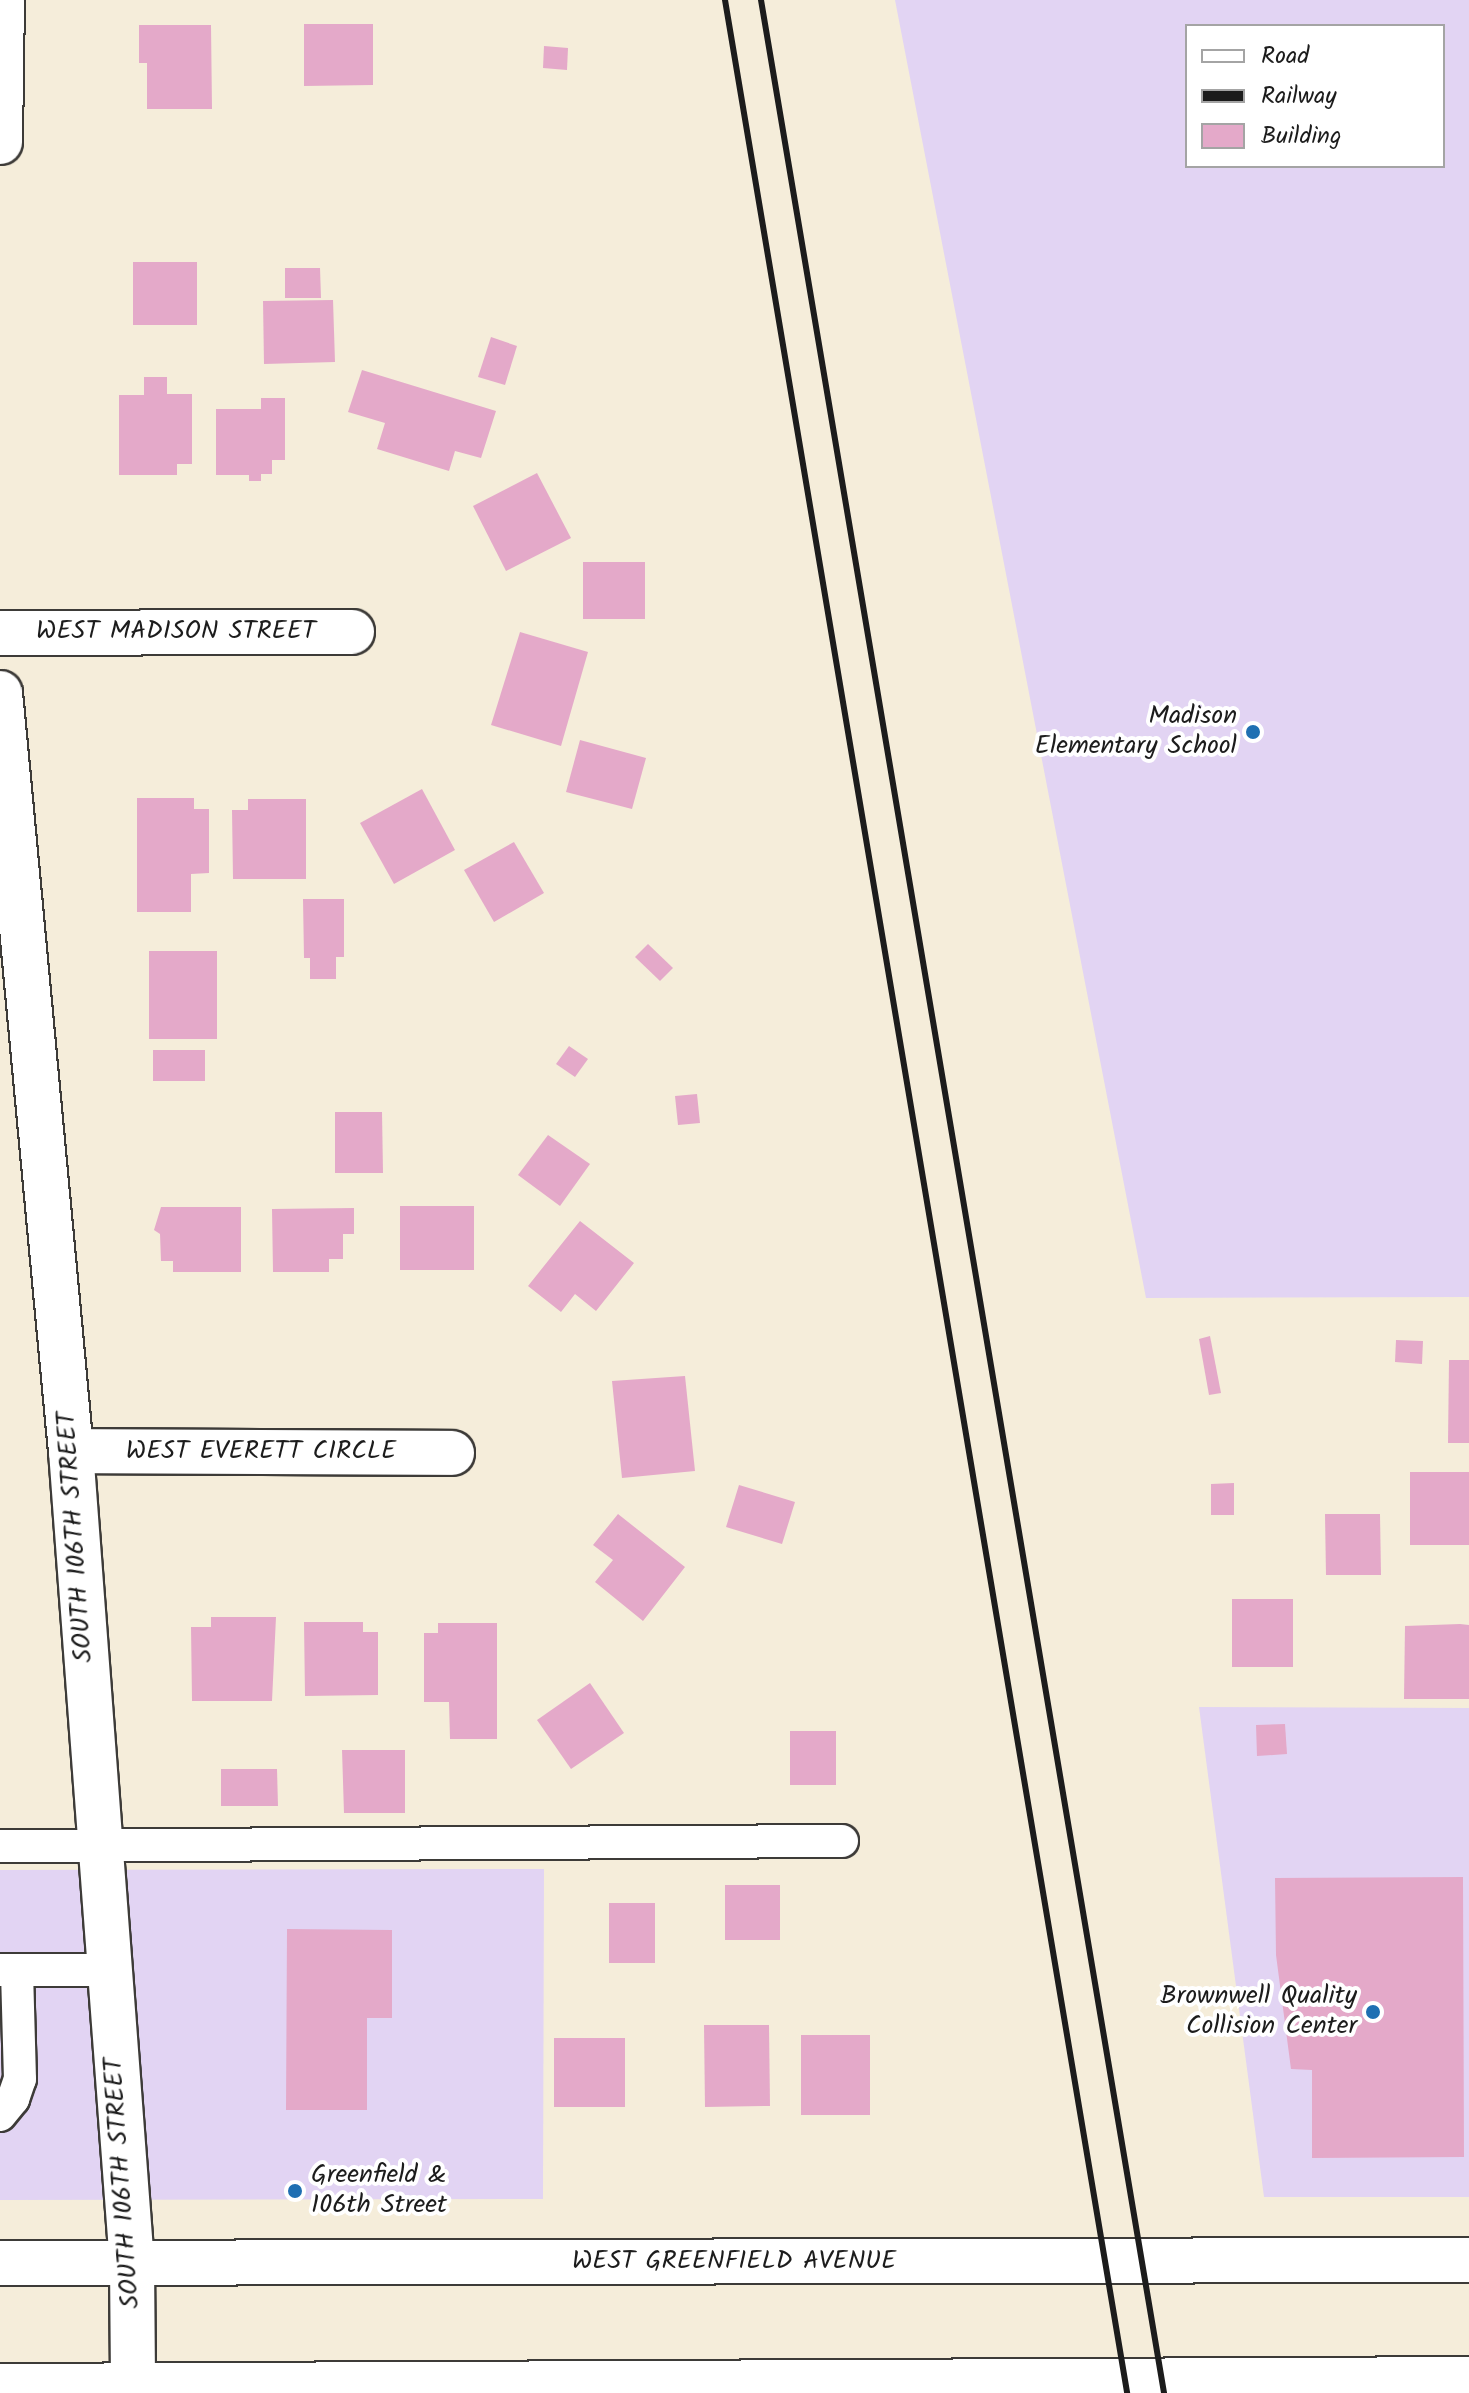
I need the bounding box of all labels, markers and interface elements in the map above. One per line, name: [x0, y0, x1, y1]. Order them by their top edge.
legend: [1185, 24, 1445, 168]
text: Road: [1261, 37, 1309, 76]
text: Railway: [1261, 77, 1337, 116]
text: Building: [1261, 117, 1341, 156]
street label: WEST MADISON STREET: [36, 616, 316, 648]
place label: Madison Elementary School: [1035, 701, 1237, 762]
marker: Madison Elementary School: [1244, 723, 1262, 741]
street label: SOUTH 106TH STREET: [52, 1410, 100, 1664]
street label: WEST EVERETT CIRCLE: [126, 1436, 396, 1468]
place label: Brownwell Quality Collision Center: [1160, 1981, 1357, 2042]
marker: Brownwell Quality Collision Center: [1364, 2003, 1382, 2021]
street label: SOUTH 106TH STREET: [99, 2056, 147, 2310]
place label: Greenfield & 106th Street: [311, 2160, 447, 2222]
marker: Greenfield & 106th Street: [286, 2182, 304, 2200]
street label: WEST GREENFIELD AVENUE: [572, 2246, 896, 2278]

